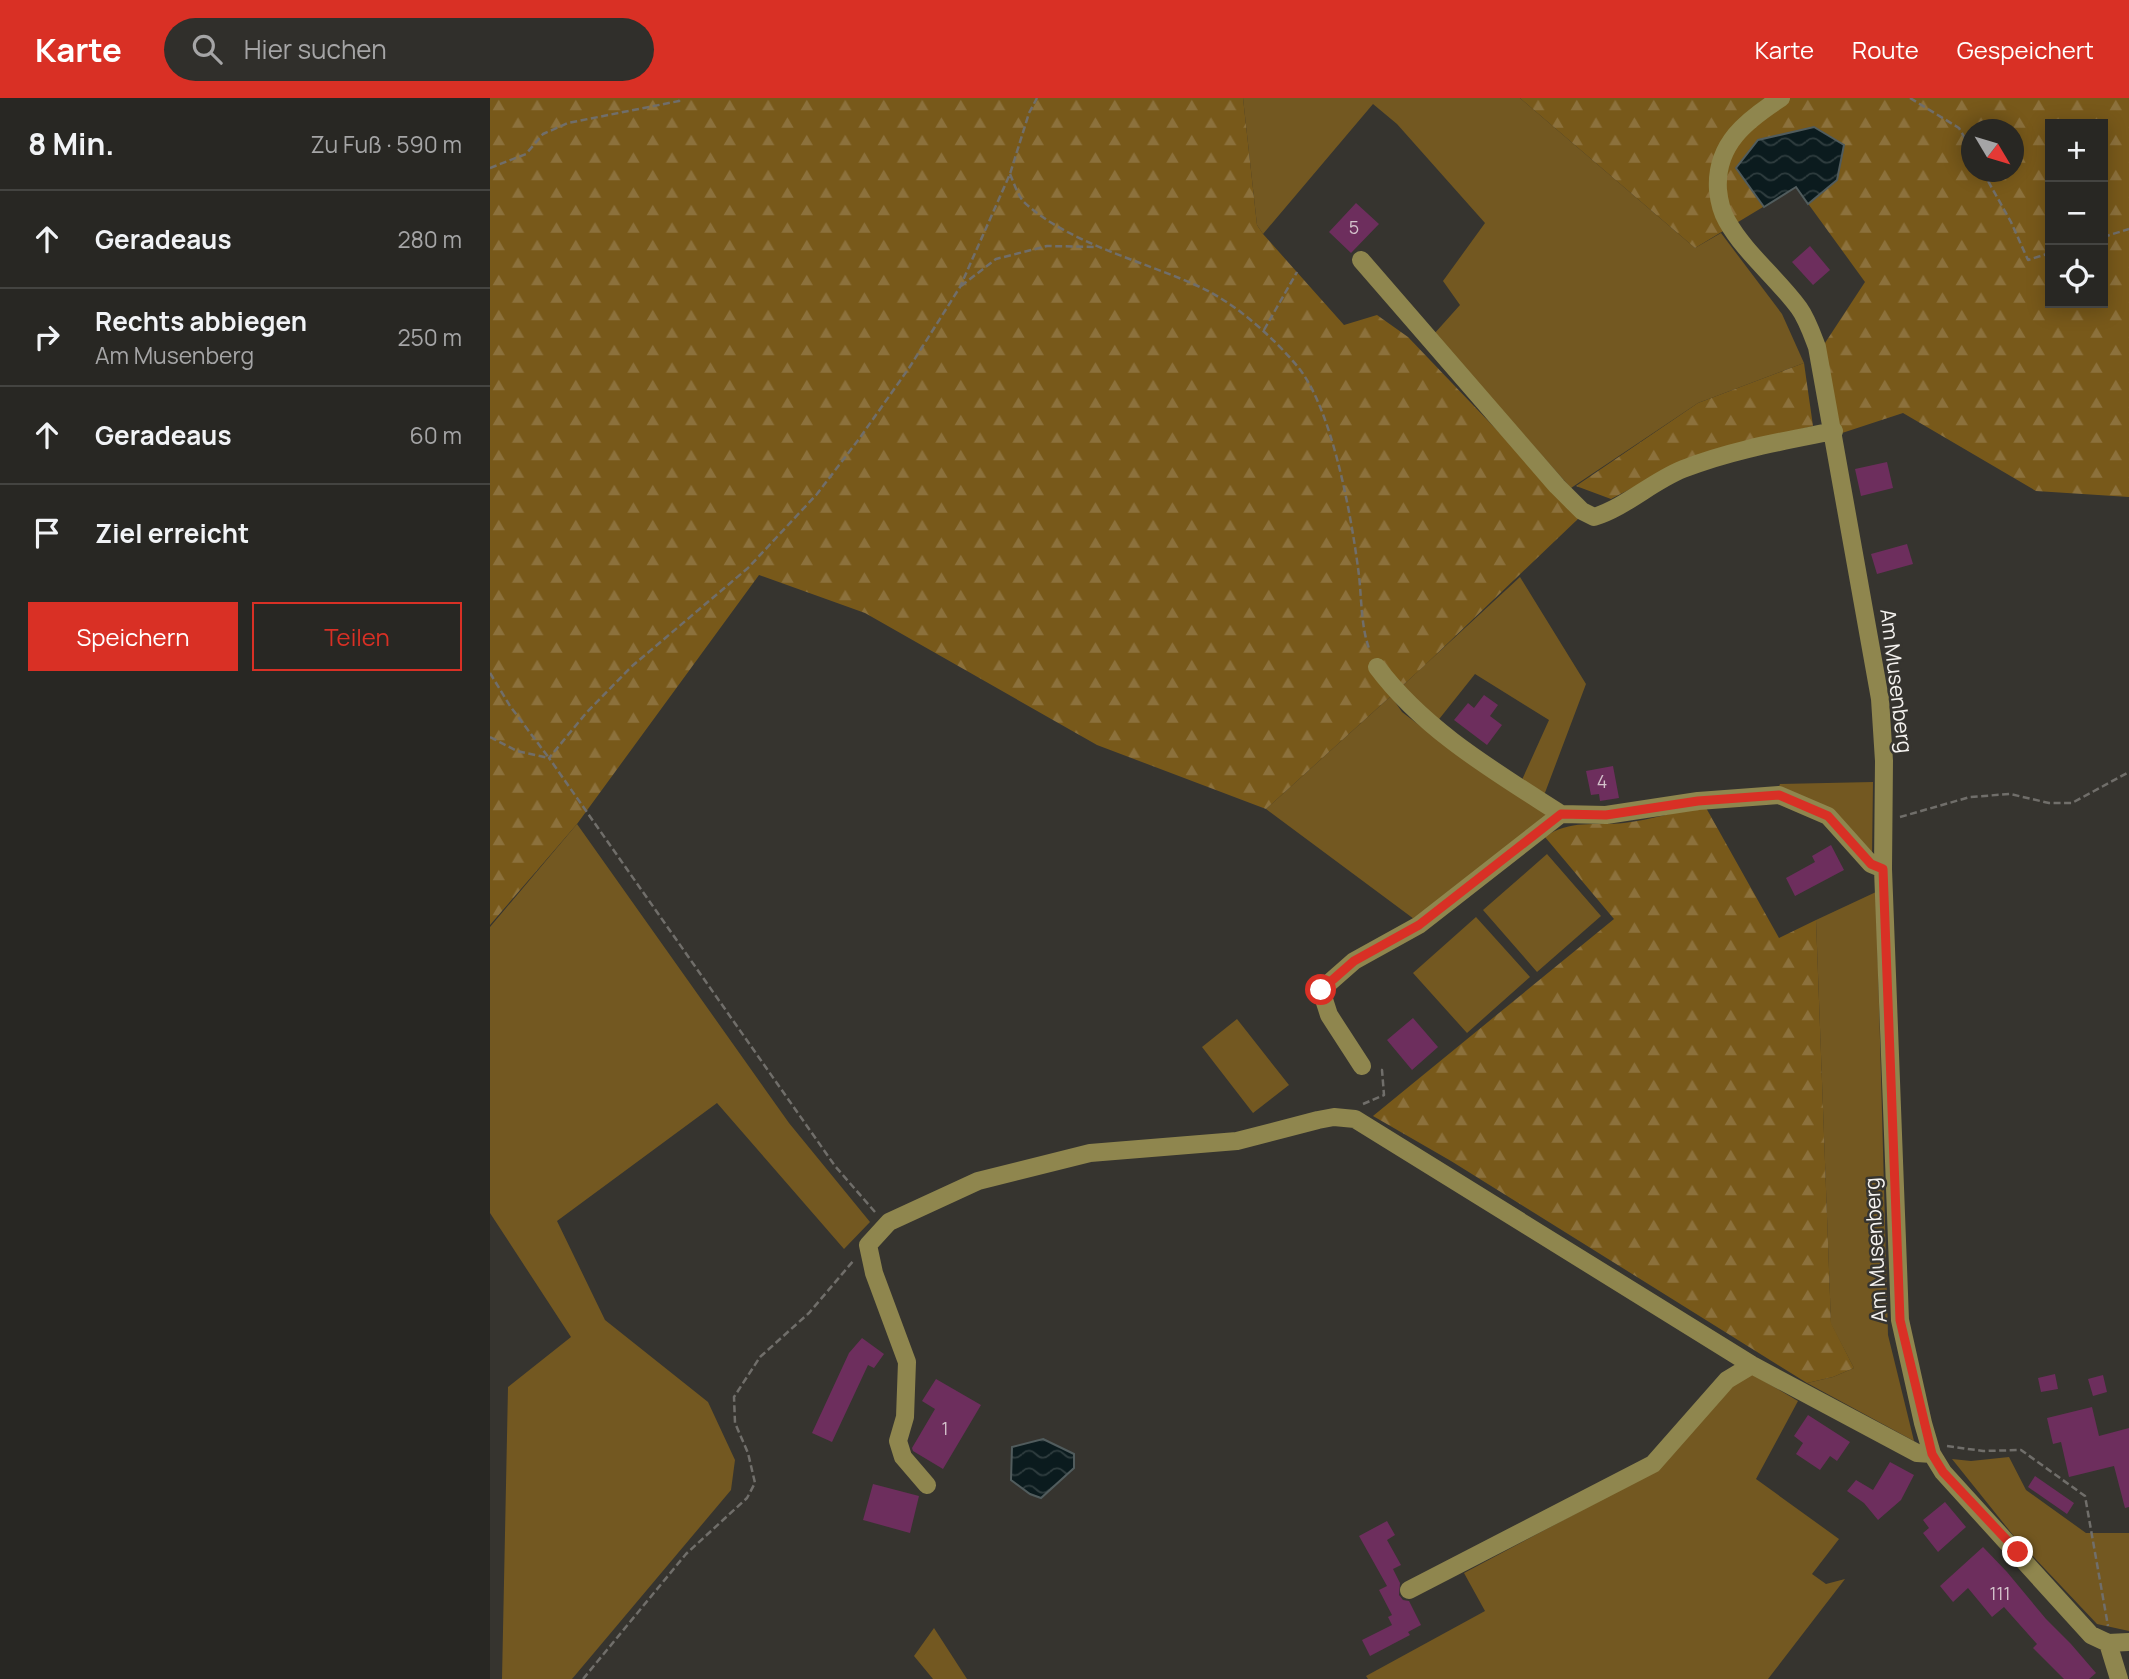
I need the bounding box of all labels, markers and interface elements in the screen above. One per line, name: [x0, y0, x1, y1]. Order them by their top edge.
search box: [164, 18, 654, 81]
text: Karte: [35, 27, 122, 72]
icon: search: [188, 30, 226, 68]
text: Hier suchen: [244, 31, 387, 67]
text: Karte: [1755, 33, 1814, 66]
text: Route: [1852, 33, 1919, 66]
text: Gespeichert: [1957, 33, 2094, 66]
north arrow: [1961, 119, 2024, 182]
map controls: [2045, 119, 2108, 308]
button: +: [2045, 119, 2108, 182]
text: 8 Min.: [28, 123, 114, 164]
text: Zu Fuß · 590 m: [311, 128, 462, 160]
button: −: [2045, 182, 2108, 245]
house number: 5: [1349, 215, 1359, 239]
icon: ahead: [28, 220, 66, 258]
text: Geradeaus: [95, 221, 231, 257]
text: 280 m: [397, 223, 462, 255]
button: locate: [2045, 245, 2108, 308]
text: Rechts abbiegen: [95, 303, 307, 339]
icon: right: [28, 318, 66, 356]
text: 250 m: [397, 321, 462, 353]
text: Am Musenberg: [95, 339, 254, 371]
icon: ahead: [28, 416, 66, 454]
text: Geradeaus: [95, 417, 231, 453]
text: 60 m: [410, 419, 462, 451]
icon: arrive: [28, 514, 66, 552]
text: Ziel erreicht: [95, 515, 249, 551]
button: Speichern: [28, 602, 238, 671]
button: Teilen: [252, 602, 462, 671]
street label: Am Musenberg: [1874, 607, 1920, 755]
house number: 4: [1597, 769, 1607, 793]
route start: [1305, 974, 1336, 1005]
street label: Am Musenberg: [1857, 1177, 1893, 1323]
house number: 1: [941, 1416, 949, 1440]
route end: [2002, 1536, 2033, 1567]
house number: 111: [1989, 1581, 2011, 1605]

